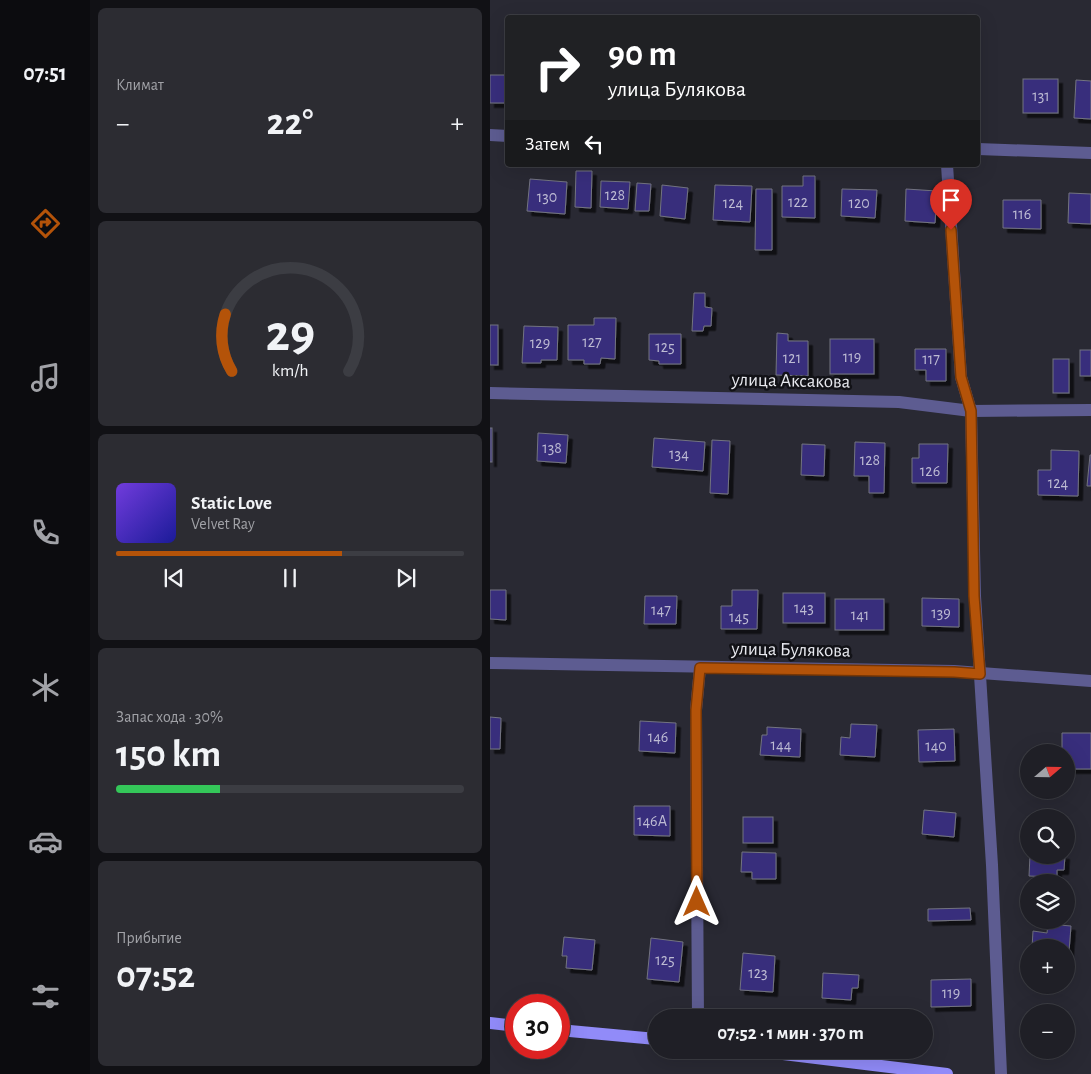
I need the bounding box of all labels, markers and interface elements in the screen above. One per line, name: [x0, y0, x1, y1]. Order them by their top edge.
icon: right: [525, 35, 590, 100]
text: 90 m: [608, 37, 677, 72]
text: 07:51: [23, 62, 67, 84]
text: Климат: [116, 77, 164, 93]
text: улица Булякова: [608, 78, 746, 100]
house number: 131: [1032, 88, 1050, 104]
text: 22°: [267, 104, 313, 142]
text: −: [116, 110, 129, 138]
text: +: [451, 110, 464, 138]
icon: left: [580, 130, 608, 158]
text: Затем: [525, 135, 570, 154]
pin: [930, 179, 972, 230]
icon: arrive: [937, 186, 965, 214]
house number: 128: [605, 187, 625, 203]
house number: 130: [537, 189, 557, 205]
house number: 122: [788, 194, 808, 210]
house number: 124: [723, 195, 744, 211]
house number: 120: [848, 195, 870, 211]
icon: directions: [28, 206, 63, 241]
house number: 116: [1013, 206, 1031, 222]
text: 29: [265, 308, 315, 360]
house number: 127: [582, 334, 602, 350]
house number: 129: [530, 335, 550, 351]
house number: 125: [655, 339, 675, 355]
house number: 119: [843, 349, 861, 365]
house number: 121: [783, 350, 801, 366]
house number: 117: [922, 351, 940, 367]
icon: music: [28, 360, 63, 395]
text: km/h: [272, 362, 308, 380]
street label: улица Аксакова: [730, 370, 851, 392]
house number: 138: [542, 440, 562, 456]
house number: 134: [669, 446, 689, 462]
house number: 128: [860, 452, 880, 468]
house number: 126: [920, 463, 940, 479]
house number: 124: [1048, 475, 1069, 491]
text: Static Love: [191, 494, 272, 513]
icon: phone: [28, 515, 63, 550]
text: Velvet Ray: [191, 516, 255, 532]
icon: previous: [160, 564, 188, 592]
icon: pause: [276, 564, 304, 592]
icon: next: [392, 564, 420, 592]
house number: 143: [794, 600, 814, 616]
house number: 147: [651, 602, 671, 618]
house number: 139: [931, 605, 951, 621]
house number: 141: [851, 607, 869, 623]
house number: 145: [729, 609, 749, 625]
street label: улица Булякова: [730, 639, 851, 661]
icon: climate: [28, 670, 63, 705]
text: Запас хода · 30%: [116, 709, 223, 725]
house number: 146: [648, 729, 668, 745]
text: 150 km: [116, 736, 221, 774]
house number: 144: [771, 737, 792, 753]
house number: 140: [925, 738, 947, 754]
north arrow: [1020, 744, 1075, 799]
map controls: [1020, 744, 1075, 1059]
button: search: [1020, 809, 1075, 864]
house number: 146А: [637, 813, 668, 829]
icon: car: [28, 824, 63, 859]
button: layers: [1020, 874, 1075, 929]
position arrow: [670, 875, 722, 927]
text: Прибытие: [116, 930, 182, 946]
button: +: [1020, 939, 1075, 994]
house number: 125: [655, 952, 675, 968]
text: 07:52: [116, 957, 195, 995]
house number: 123: [748, 965, 768, 981]
icon: filters: [28, 979, 63, 1014]
house number: 119: [942, 985, 960, 1001]
speed limit sign: 30: [505, 994, 570, 1059]
button: −: [1020, 1004, 1075, 1059]
text: 07:52 · 1 мин · 370 m: [717, 1024, 864, 1043]

